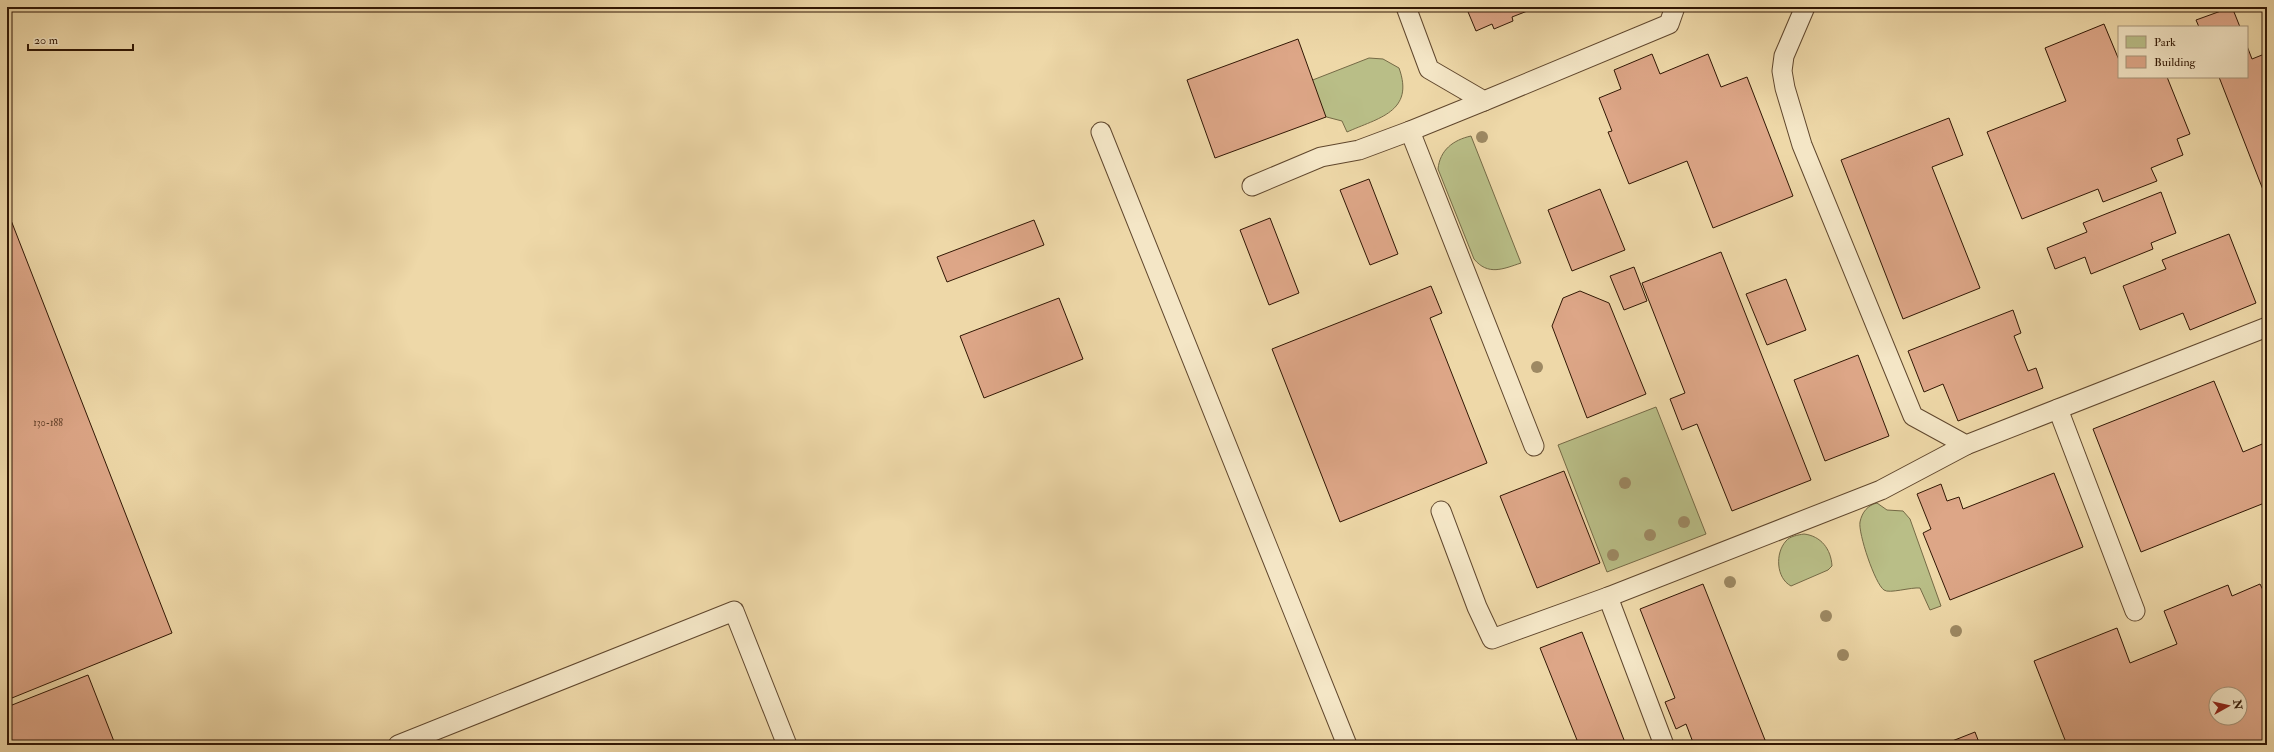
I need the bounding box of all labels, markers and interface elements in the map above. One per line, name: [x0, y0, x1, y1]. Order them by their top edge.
scale bar: [28, 26, 133, 52]
legend: [2118, 26, 2248, 78]
text: 20 m: [34, 33, 59, 48]
text: Park: [2154, 35, 2176, 50]
text: Building: [2154, 55, 2197, 70]
house number: 130-188: [33, 417, 63, 429]
north arrow: [2208, 686, 2248, 726]
text: N: [2230, 698, 2245, 712]

